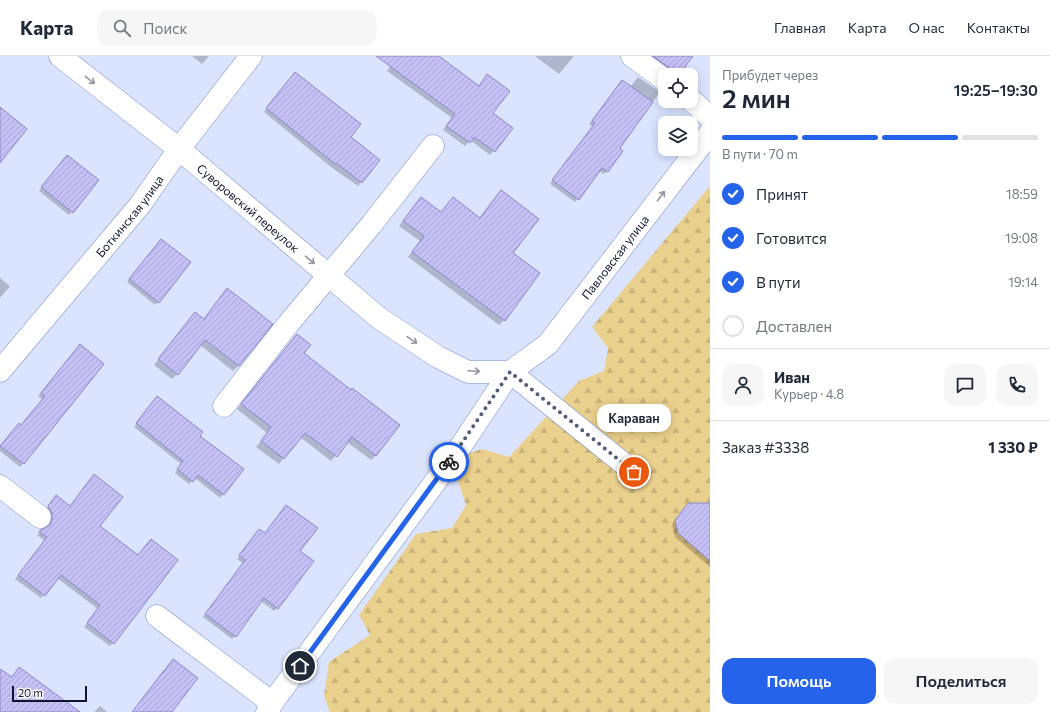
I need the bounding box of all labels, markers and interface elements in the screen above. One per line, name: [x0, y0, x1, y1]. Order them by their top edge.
search box: [97, 10, 377, 46]
text: Карта: [20, 16, 73, 39]
icon: search: [111, 17, 133, 39]
text: Поиск: [143, 19, 188, 37]
text: Главная: [774, 19, 826, 36]
text: Карта: [848, 19, 886, 36]
text: О нас: [908, 19, 945, 36]
text: Контакты: [967, 19, 1030, 36]
text: Прибудет через: [722, 67, 818, 83]
map controls: [658, 68, 698, 156]
button: locate: [658, 68, 698, 108]
one-way arrow: [85, 76, 96, 84]
text: 19:25–19:30: [954, 81, 1038, 99]
text: 2 мин: [722, 82, 791, 113]
button: layers: [658, 116, 698, 156]
text: В пути · 70 m: [722, 146, 798, 162]
street label: Суворовский переулок: [195, 161, 303, 255]
street label: Боткинская улица: [92, 172, 166, 260]
icon: check: [722, 183, 744, 205]
text: Принят: [756, 185, 808, 203]
text: 18:59: [1006, 186, 1038, 202]
one-way arrow: [657, 190, 666, 201]
street label: Павловская улица: [578, 212, 651, 302]
icon: check: [722, 227, 744, 249]
text: Готовится: [756, 229, 827, 247]
text: 19:08: [1005, 230, 1038, 246]
one-way arrow: [305, 255, 316, 264]
icon: check: [722, 271, 744, 293]
text: В пути: [756, 273, 801, 291]
text: 19:14: [1008, 274, 1038, 290]
text: Доставлен: [756, 317, 832, 335]
one-way arrow: [407, 336, 418, 344]
button: person: [722, 364, 764, 406]
button: chat: [944, 364, 986, 406]
button: phone: [996, 364, 1038, 406]
one-way arrow: [467, 368, 480, 375]
text: Иван: [774, 368, 810, 386]
text: Курьер · 4.8: [774, 386, 844, 402]
callout: Караван: [597, 404, 671, 432]
text: Караван: [608, 410, 660, 426]
text: Заказ #3338: [722, 438, 809, 456]
text: 1 330 ₽: [988, 438, 1038, 456]
courier: [429, 442, 469, 482]
icon: bike: [438, 451, 460, 473]
pin: [617, 455, 651, 489]
icon: bag: [623, 461, 645, 483]
pin: [283, 649, 317, 683]
icon: home: [289, 655, 311, 677]
button: Помощь: [722, 658, 876, 704]
button: Поделиться: [884, 658, 1038, 704]
scale bar: [12, 684, 87, 703]
text: 20 m: [18, 686, 43, 699]

